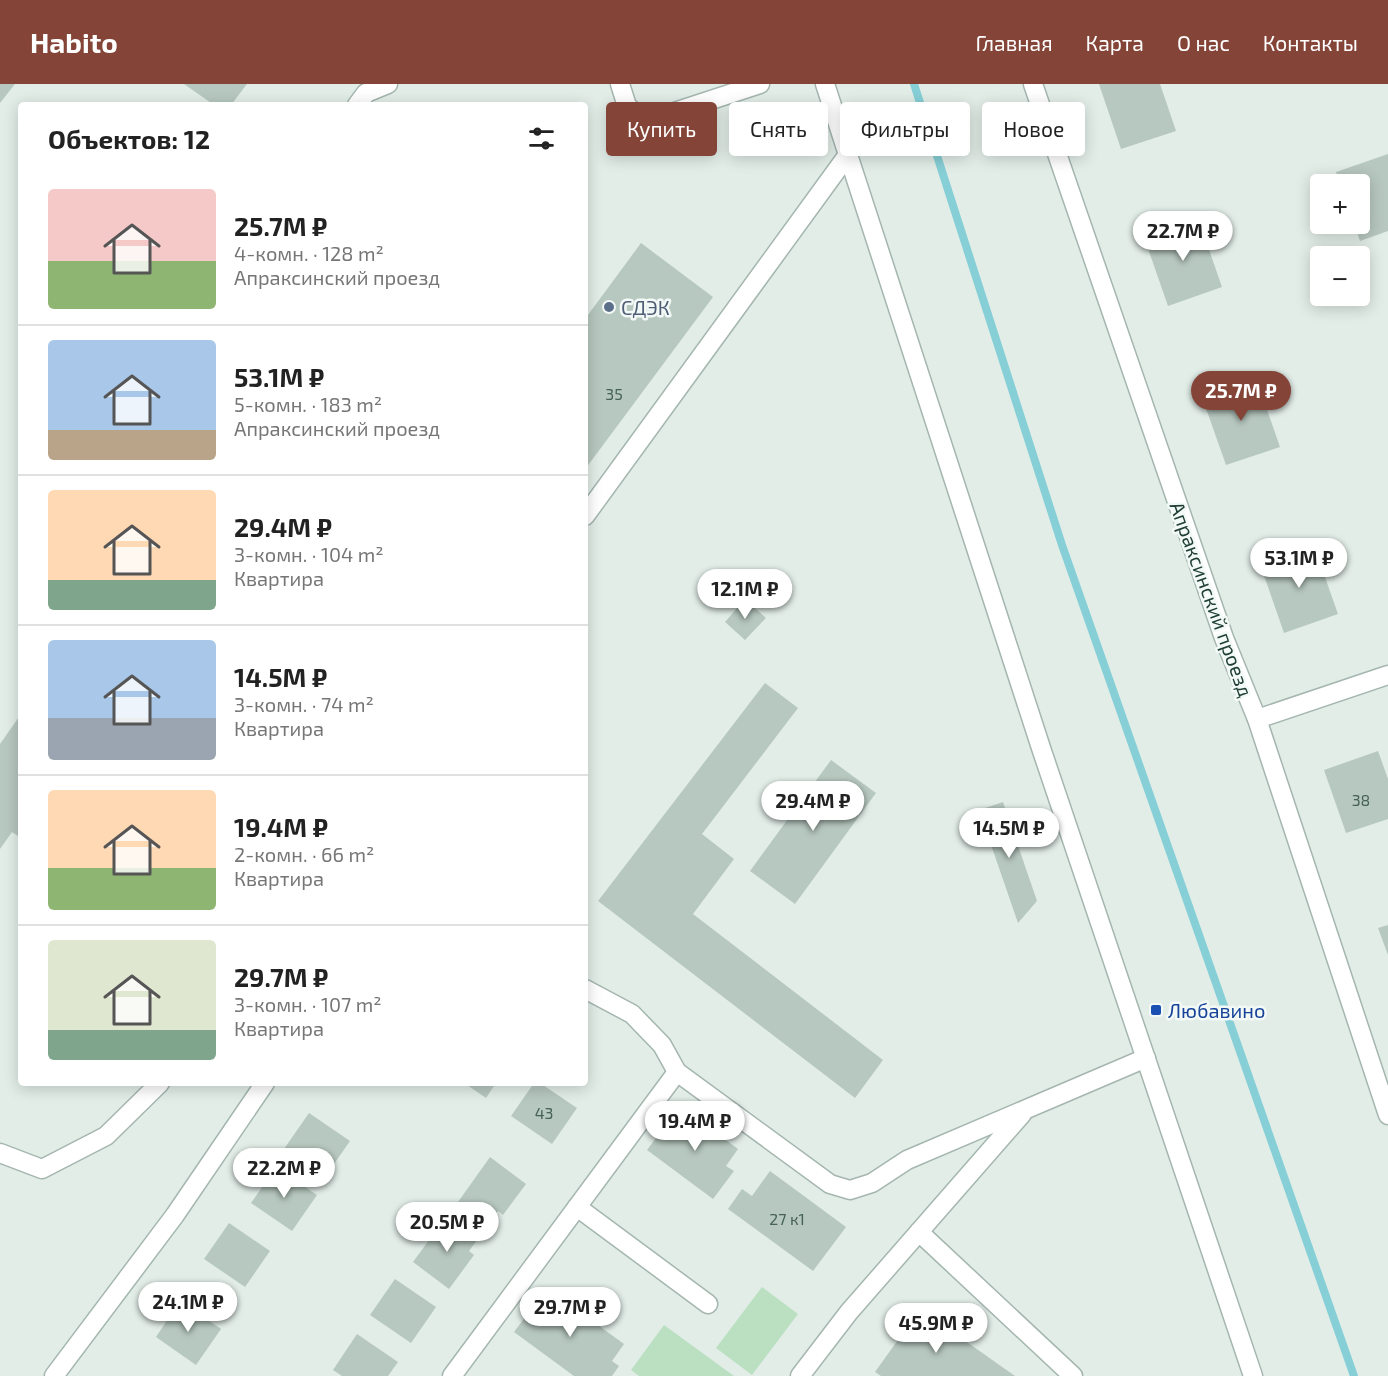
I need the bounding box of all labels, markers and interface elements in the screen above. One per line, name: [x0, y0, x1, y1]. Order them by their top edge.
text: Habito: [30, 25, 118, 59]
text: Главная: [976, 30, 1053, 55]
text: Карта: [1086, 30, 1144, 55]
text: О нас: [1177, 30, 1230, 55]
text: Контакты: [1263, 30, 1358, 55]
chip: Купить: [606, 102, 717, 156]
chip: Снять: [729, 102, 828, 156]
chip: Фильтры: [840, 102, 970, 156]
chip: Новое: [982, 102, 1085, 156]
icon: filters: [525, 122, 558, 155]
text: Объектов: 12: [48, 123, 210, 154]
map controls: [1310, 174, 1370, 306]
button: +: [1310, 174, 1370, 234]
text: 25.7M ₽: [234, 210, 327, 241]
pin: 22.7M ₽: [1128, 211, 1238, 262]
icon: home: [96, 213, 168, 285]
text: 22.7M ₽: [1147, 218, 1219, 242]
text: 4-комн. · 128 m²: [234, 241, 384, 265]
button: −: [1310, 246, 1370, 306]
text: Апраксинский проезд: [234, 265, 440, 289]
place label: СДЭК: [621, 295, 670, 319]
marker: СДЭК: [602, 300, 616, 314]
text: 53.1M ₽: [234, 361, 324, 392]
icon: home: [96, 364, 168, 436]
pin: 25.7M ₽: [1186, 371, 1296, 422]
text: 25.7M ₽: [1205, 378, 1277, 402]
house number: 35: [605, 384, 623, 403]
text: 5-комн. · 183 m²: [234, 392, 382, 416]
text: Апраксинский проезд: [234, 416, 440, 440]
street label: Апраксинский проезд: [1166, 498, 1258, 700]
text: 29.4M ₽: [234, 511, 332, 542]
icon: home: [96, 514, 168, 586]
pin: 53.1M ₽: [1244, 538, 1354, 589]
text: 3-комн. · 104 m²: [234, 542, 384, 566]
text: 53.1M ₽: [1264, 545, 1334, 569]
text: Квартира: [234, 566, 324, 590]
pin: 12.1M ₽: [690, 569, 800, 620]
text: 12.1M ₽: [711, 576, 779, 600]
text: 14.5M ₽: [234, 661, 327, 692]
icon: home: [96, 664, 168, 736]
text: 3-комн. · 74 m²: [234, 692, 374, 716]
text: Квартира: [234, 716, 324, 740]
pin: 29.4M ₽: [758, 781, 868, 832]
text: 29.4M ₽: [775, 788, 851, 812]
house number: 38: [1352, 790, 1370, 809]
pin: 14.5M ₽: [954, 808, 1064, 859]
text: 19.4M ₽: [234, 811, 328, 842]
icon: home: [96, 814, 168, 886]
text: 14.5M ₽: [973, 815, 1045, 839]
text: 2-комн. · 66 m²: [234, 842, 374, 866]
text: Квартира: [234, 866, 324, 890]
text: 29.7M ₽: [234, 961, 328, 992]
icon: home: [96, 964, 168, 1036]
text: 3-комн. · 107 m²: [234, 992, 382, 1016]
place label: Любавино: [1168, 998, 1265, 1022]
marker: Любавино: [1149, 1003, 1163, 1017]
text: Квартира: [234, 1016, 324, 1040]
pin: 19.4M ₽: [640, 1101, 750, 1152]
house number: 43: [535, 1103, 553, 1122]
text: 19.4M ₽: [659, 1108, 731, 1132]
pin: 22.2M ₽: [229, 1148, 339, 1199]
text: 22.2M ₽: [247, 1155, 321, 1179]
pin: 20.5M ₽: [392, 1202, 502, 1253]
text: 20.5M ₽: [410, 1209, 484, 1233]
house number: 27 к1: [769, 1209, 805, 1228]
pin: 24.1M ₽: [133, 1282, 243, 1333]
pin: 29.7M ₽: [515, 1287, 625, 1338]
text: 24.1M ₽: [152, 1289, 224, 1313]
text: 29.7M ₽: [534, 1294, 606, 1318]
pin: 45.9M ₽: [881, 1303, 991, 1354]
text: 45.9M ₽: [899, 1310, 973, 1334]

